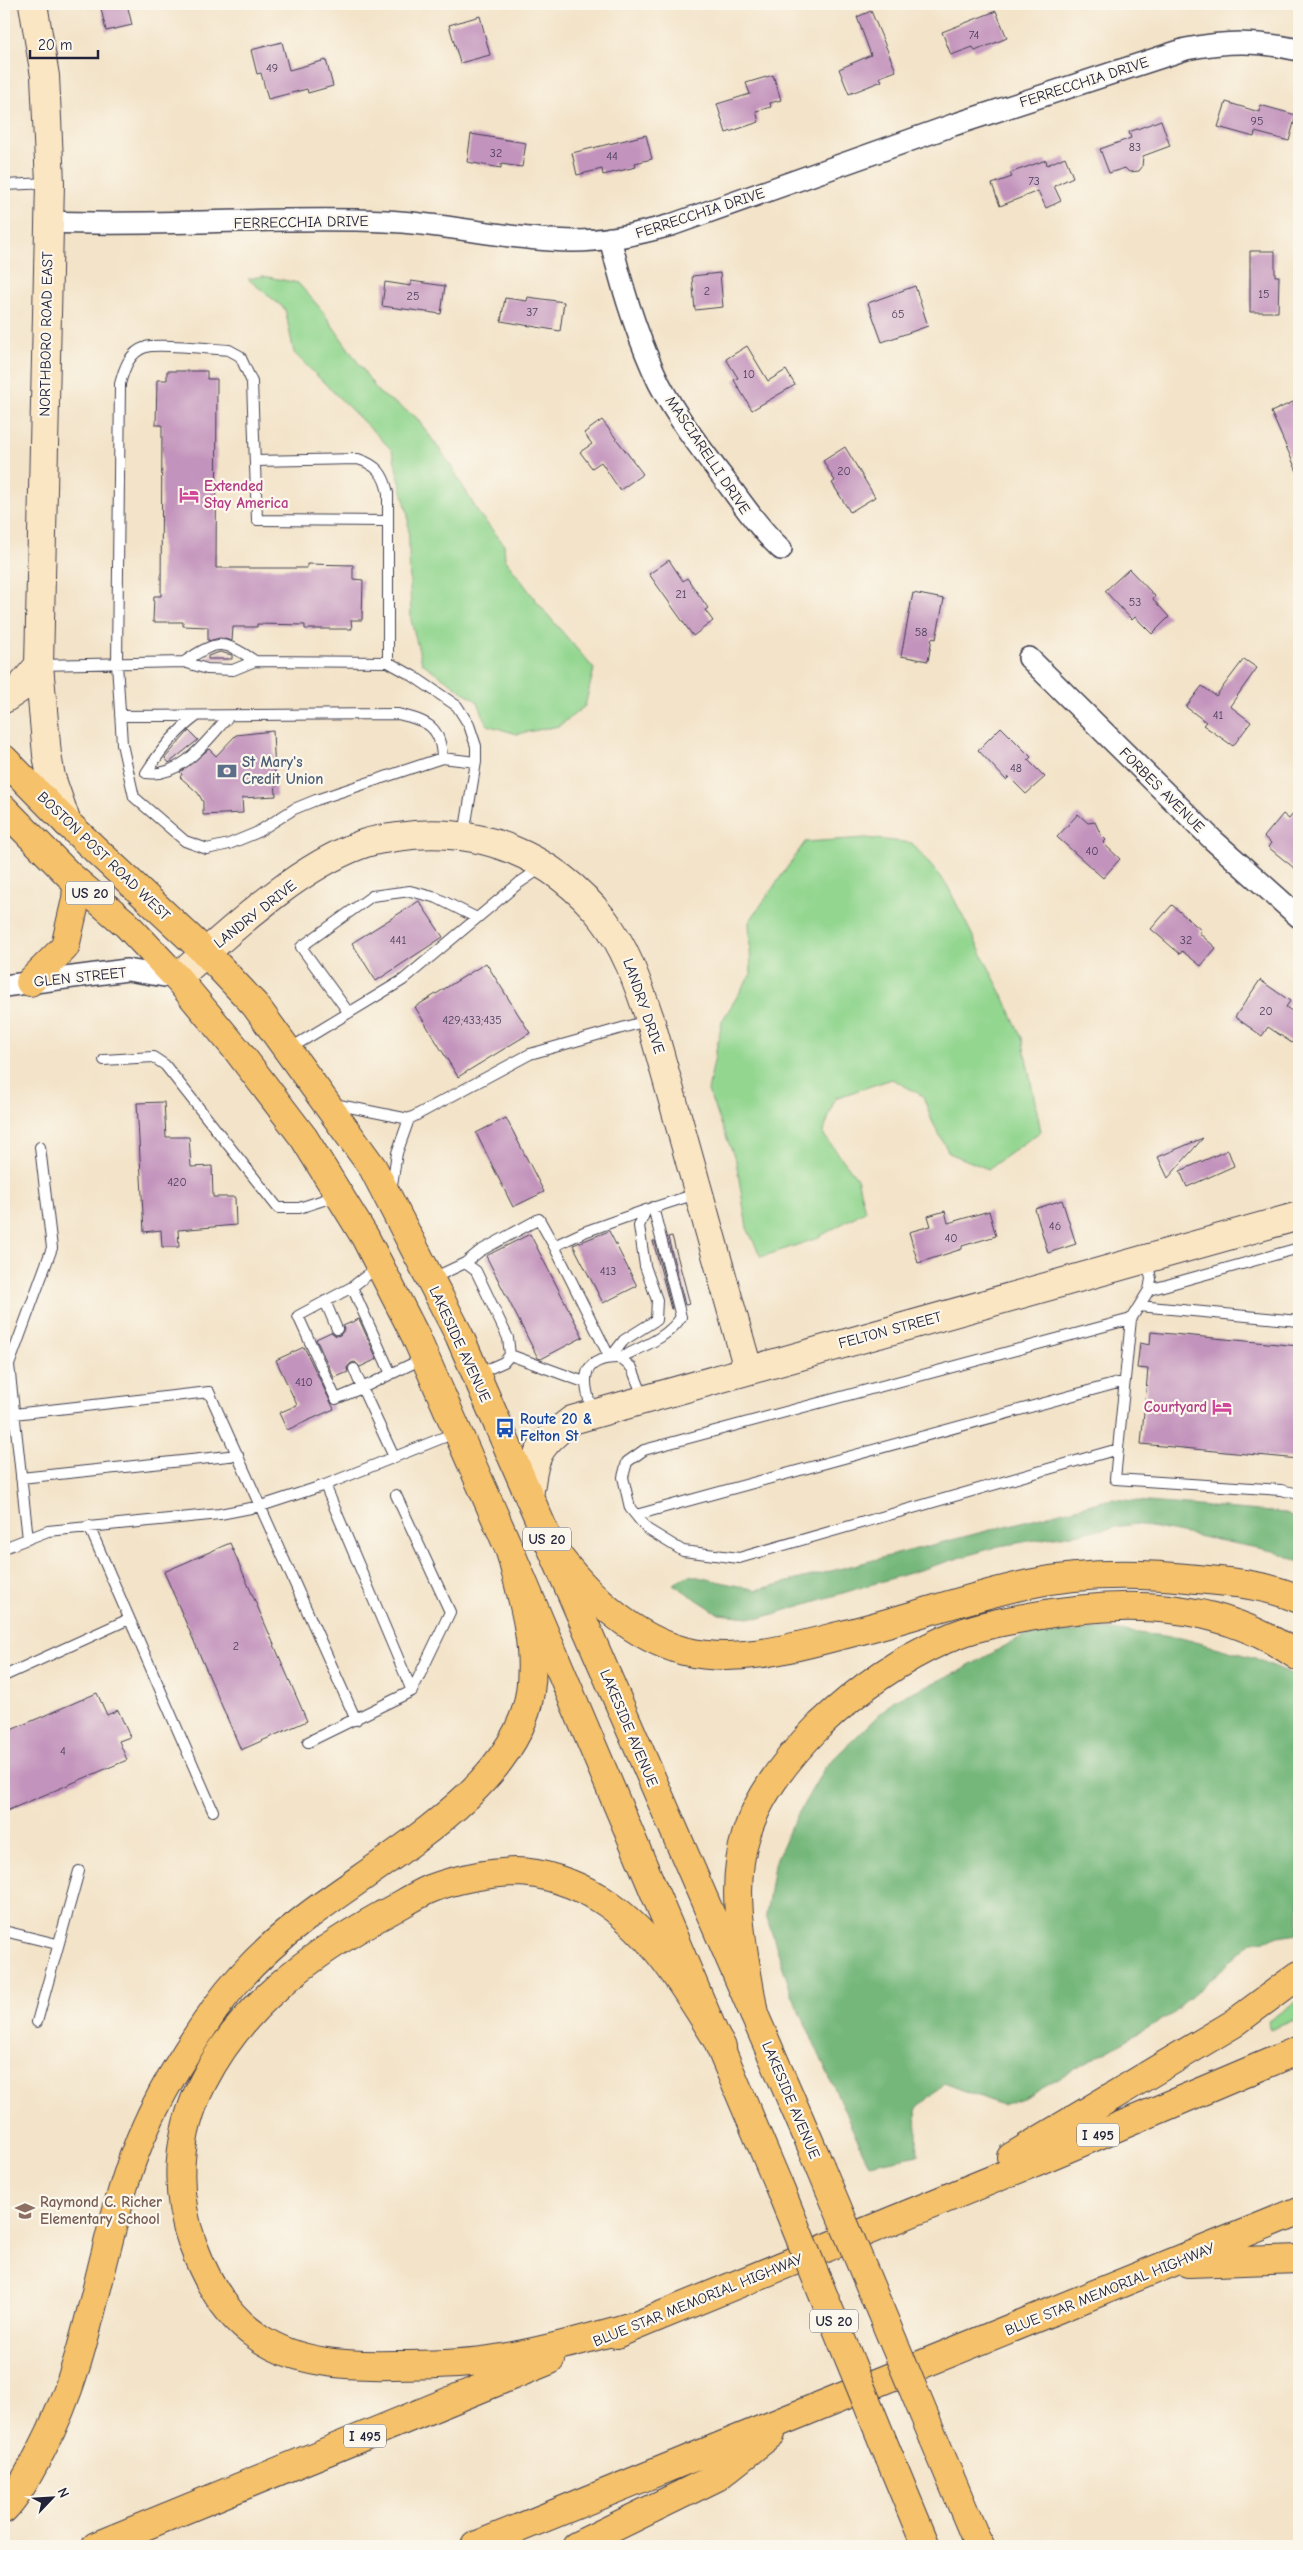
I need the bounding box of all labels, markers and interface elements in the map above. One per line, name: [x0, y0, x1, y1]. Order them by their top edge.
scale bar: [30, 28, 98, 60]
house number: 74: [969, 28, 979, 42]
text: 20 m: [38, 36, 72, 54]
street label: FERRECCHIA DRIVE: [1017, 53, 1151, 111]
house number: 49: [266, 61, 278, 75]
house number: 95: [1251, 114, 1263, 128]
house number: 83: [1129, 140, 1141, 154]
house number: 32: [490, 146, 502, 160]
house number: 44: [606, 149, 618, 163]
house number: 73: [1028, 174, 1040, 188]
street label: FERRECCHIA DRIVE: [633, 184, 767, 242]
street label: FERRECCHIA DRIVE: [234, 212, 368, 232]
street label: NORTHBORO ROAD EAST: [36, 251, 56, 417]
house number: 2: [704, 284, 710, 298]
house number: 15: [1258, 287, 1270, 301]
house number: 25: [407, 289, 419, 303]
house number: 37: [526, 305, 538, 319]
house number: 65: [891, 307, 905, 321]
house number: 10: [743, 367, 755, 381]
street label: MASCIARELLI DRIVE: [662, 393, 754, 517]
house number: 20: [837, 464, 851, 478]
place label: Extended Stay America: [204, 477, 289, 512]
hotel icon: Extended Stay America: [178, 484, 200, 506]
house number: 21: [675, 587, 687, 601]
house number: 53: [1129, 595, 1141, 609]
house number: 58: [915, 625, 927, 639]
house number: 41: [1213, 708, 1224, 722]
street label: FORBES AVENUE: [1116, 744, 1208, 836]
place label: St Mary's Credit Union: [242, 753, 323, 788]
bank icon: St Mary's Credit Union: [216, 760, 238, 782]
house number: 48: [1010, 761, 1022, 775]
street label: BOSTON POST ROAD WEST: [34, 788, 174, 924]
house number: 40: [1085, 844, 1099, 858]
street label: LANDRY DRIVE: [210, 876, 300, 952]
road number: US 20: [66, 881, 114, 904]
house number: 441: [390, 933, 406, 947]
house number: 32: [1180, 933, 1192, 947]
street label: LANDRY DRIVE: [619, 956, 669, 1056]
street label: GLEN STREET: [33, 963, 127, 991]
house number: 20: [1259, 1004, 1273, 1018]
house number: 429;433;435: [442, 1013, 502, 1027]
house number: 420: [167, 1175, 187, 1189]
house number: 46: [1049, 1219, 1061, 1233]
house number: 40: [944, 1231, 958, 1245]
house number: 413: [600, 1264, 616, 1278]
street label: LAKESIDE AVENUE: [425, 1283, 495, 1405]
street label: FELTON STREET: [836, 1308, 944, 1352]
house number: 410: [295, 1375, 313, 1389]
hotel icon: Courtyard: [1211, 1396, 1233, 1418]
place label: Courtyard: [1144, 1398, 1207, 1416]
place label: Route 20 & Felton St: [520, 1410, 592, 1445]
bus stop icon: Route 20 & Felton St: [494, 1417, 516, 1439]
road number: US 20: [523, 1528, 571, 1550]
house number: 2: [233, 1639, 239, 1653]
street label: LAKESIDE AVENUE: [596, 1667, 662, 1789]
house number: 4: [60, 1744, 66, 1758]
street label: LAKESIDE AVENUE: [758, 2039, 824, 2161]
road number: I 495: [1077, 2124, 1119, 2146]
place label: Raymond C. Richer Elementary School: [40, 2193, 162, 2228]
school or university icon: Raymond C. Richer Elementary School: [14, 2200, 36, 2222]
street label: BLUE STAR MEMORIAL HIGHWAY: [1002, 2239, 1218, 2339]
street label: BLUE STAR MEMORIAL HIGHWAY: [590, 2250, 806, 2350]
road number: US 20: [810, 2310, 858, 2332]
road number: I 495: [344, 2424, 386, 2448]
north arrow: [28, 2472, 78, 2522]
text: N: [54, 2485, 73, 2500]

